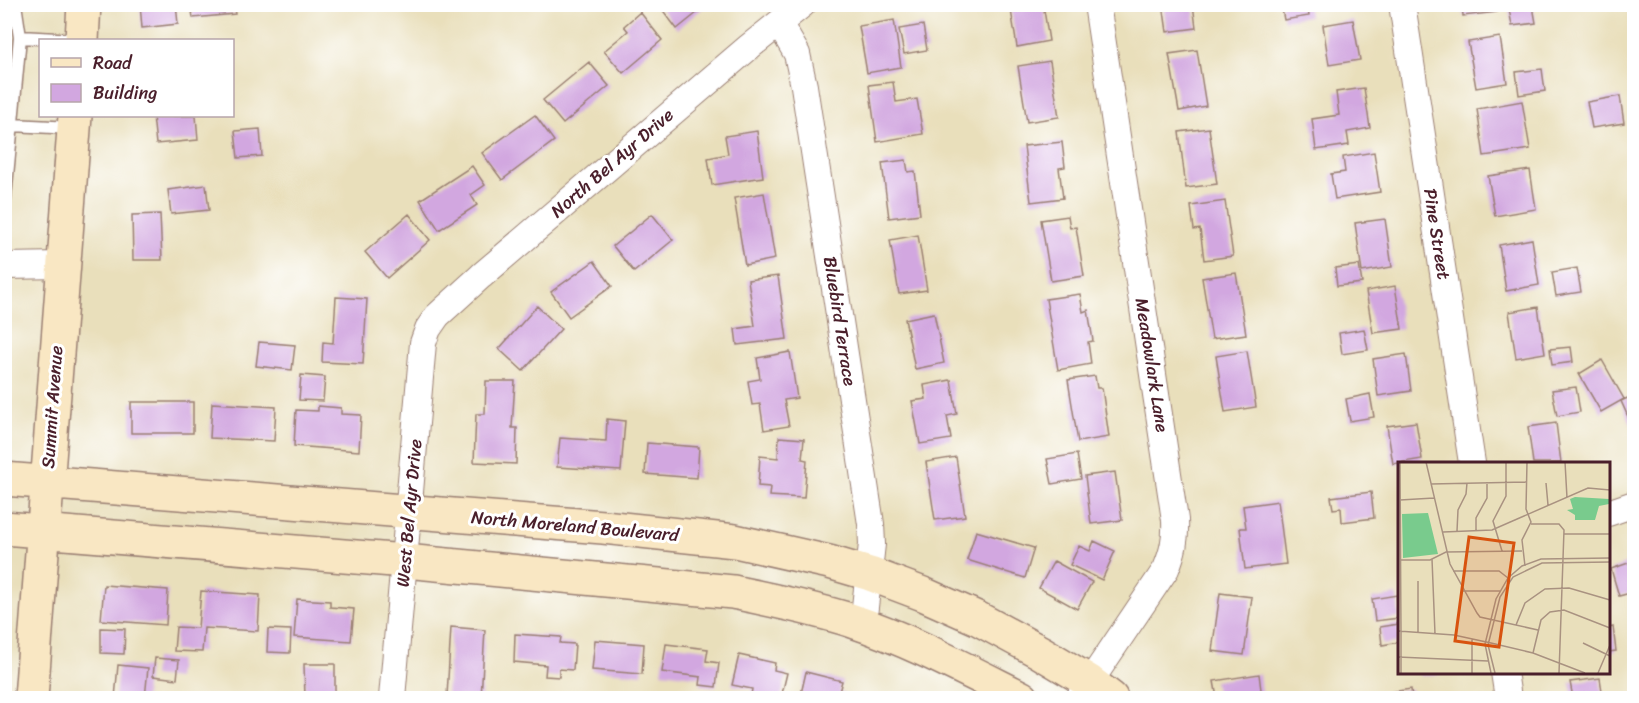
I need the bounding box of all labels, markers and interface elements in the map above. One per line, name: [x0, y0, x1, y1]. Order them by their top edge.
legend: [39, 39, 234, 117]
text: Road: [93, 47, 133, 79]
text: Building: [93, 77, 157, 109]
street label: North Bel Ayr Drive: [543, 100, 681, 226]
street label: Pine Street: [1414, 186, 1460, 282]
street label: Bluebird Terrace: [814, 254, 866, 388]
street label: Meadowlark Lane: [1126, 296, 1178, 435]
street label: Summit Avenue: [32, 345, 72, 469]
street label: West Bel Ayr Drive: [387, 438, 431, 588]
inset map: [1398, 462, 1609, 673]
street label: North Moreland Boulevard: [470, 501, 682, 551]

